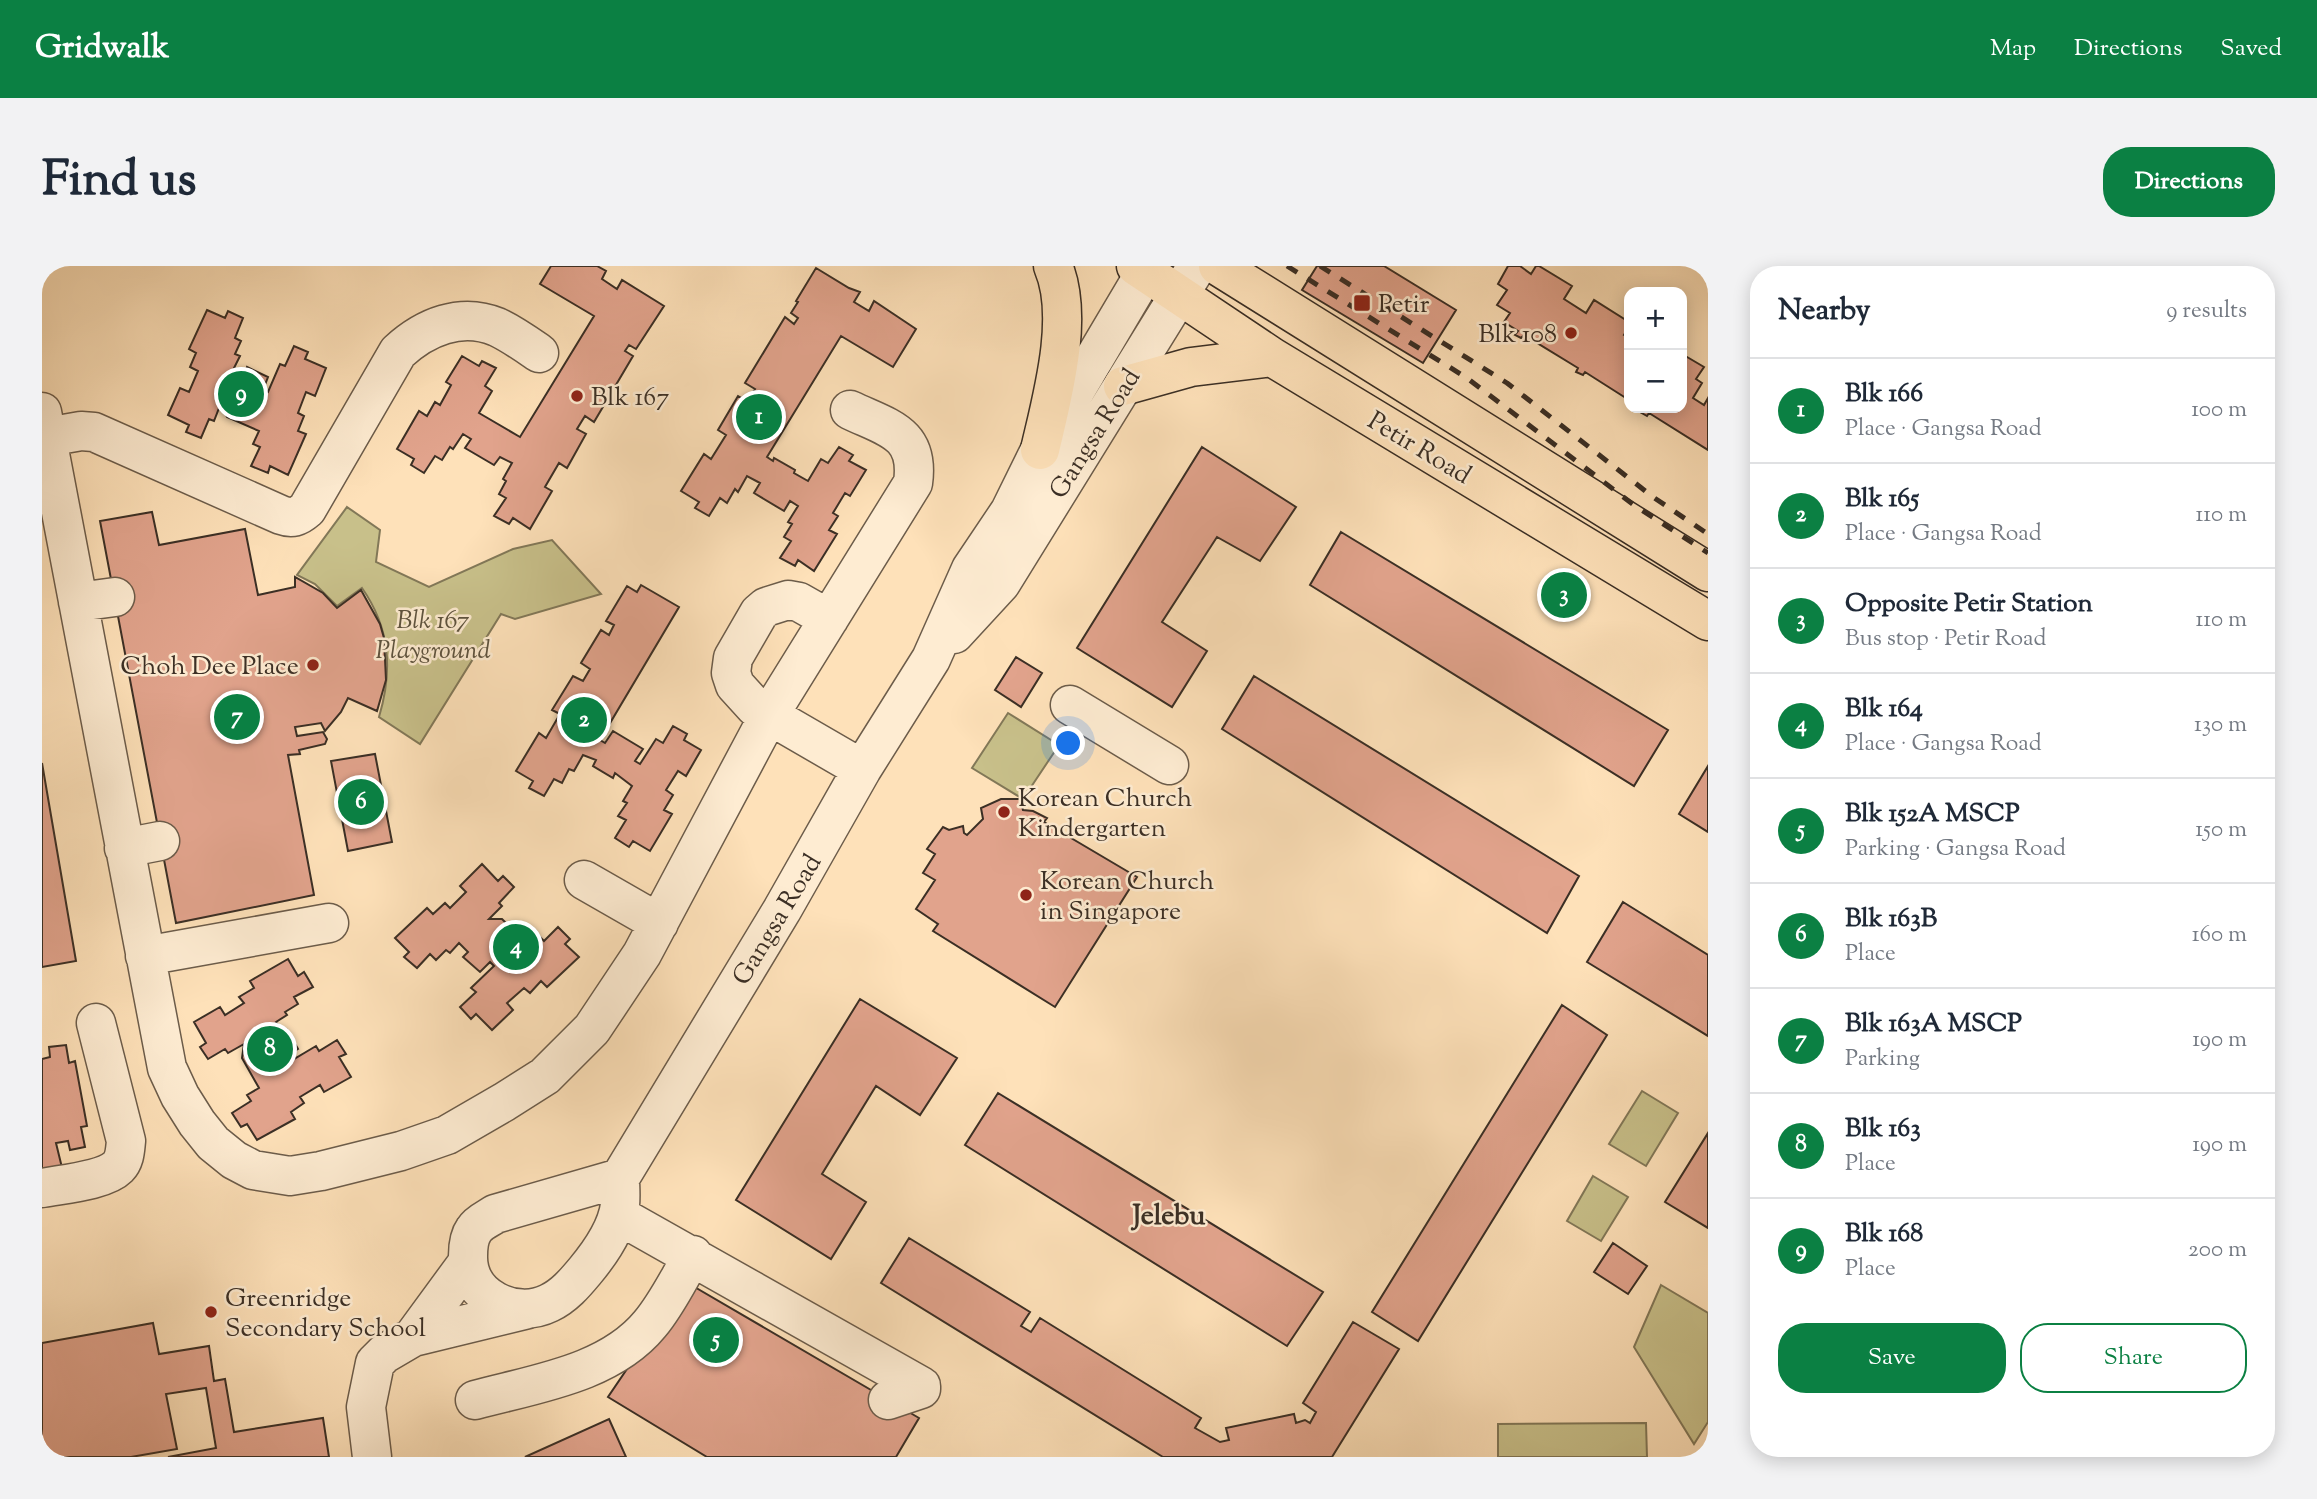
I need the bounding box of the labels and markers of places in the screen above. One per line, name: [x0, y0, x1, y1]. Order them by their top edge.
place label: Petir: [1378, 287, 1430, 324]
marker: Petir: [1352, 293, 1372, 313]
place label: Blk 108: [1478, 317, 1557, 354]
marker: Blk 108: [1563, 325, 1579, 341]
pin: 9: [218, 368, 264, 420]
place label: Blk 167: [591, 380, 669, 417]
marker: Blk 167: [569, 388, 585, 404]
pin: 1: [736, 391, 782, 443]
pin: 3: [1541, 569, 1587, 621]
place label: Choh Dee Place: [120, 649, 299, 686]
marker: Choh Dee Place: [305, 657, 321, 673]
pin: 7: [214, 691, 260, 743]
pin: 2: [561, 694, 607, 746]
pin: 6: [338, 776, 384, 828]
place label: Korean Church Kindergarten: [1018, 781, 1192, 848]
marker: Korean Church Kindergarten: [996, 804, 1012, 820]
place label: Korean Church in Singapore: [1040, 864, 1214, 931]
marker: Korean Church in Singapore: [1018, 887, 1034, 903]
pin: 4: [493, 921, 539, 973]
pin: 8: [247, 1023, 293, 1075]
place label: Greenridge Secondary School: [225, 1281, 426, 1348]
marker: Greenridge Secondary School: [203, 1304, 219, 1320]
pin: 5: [693, 1314, 739, 1366]

